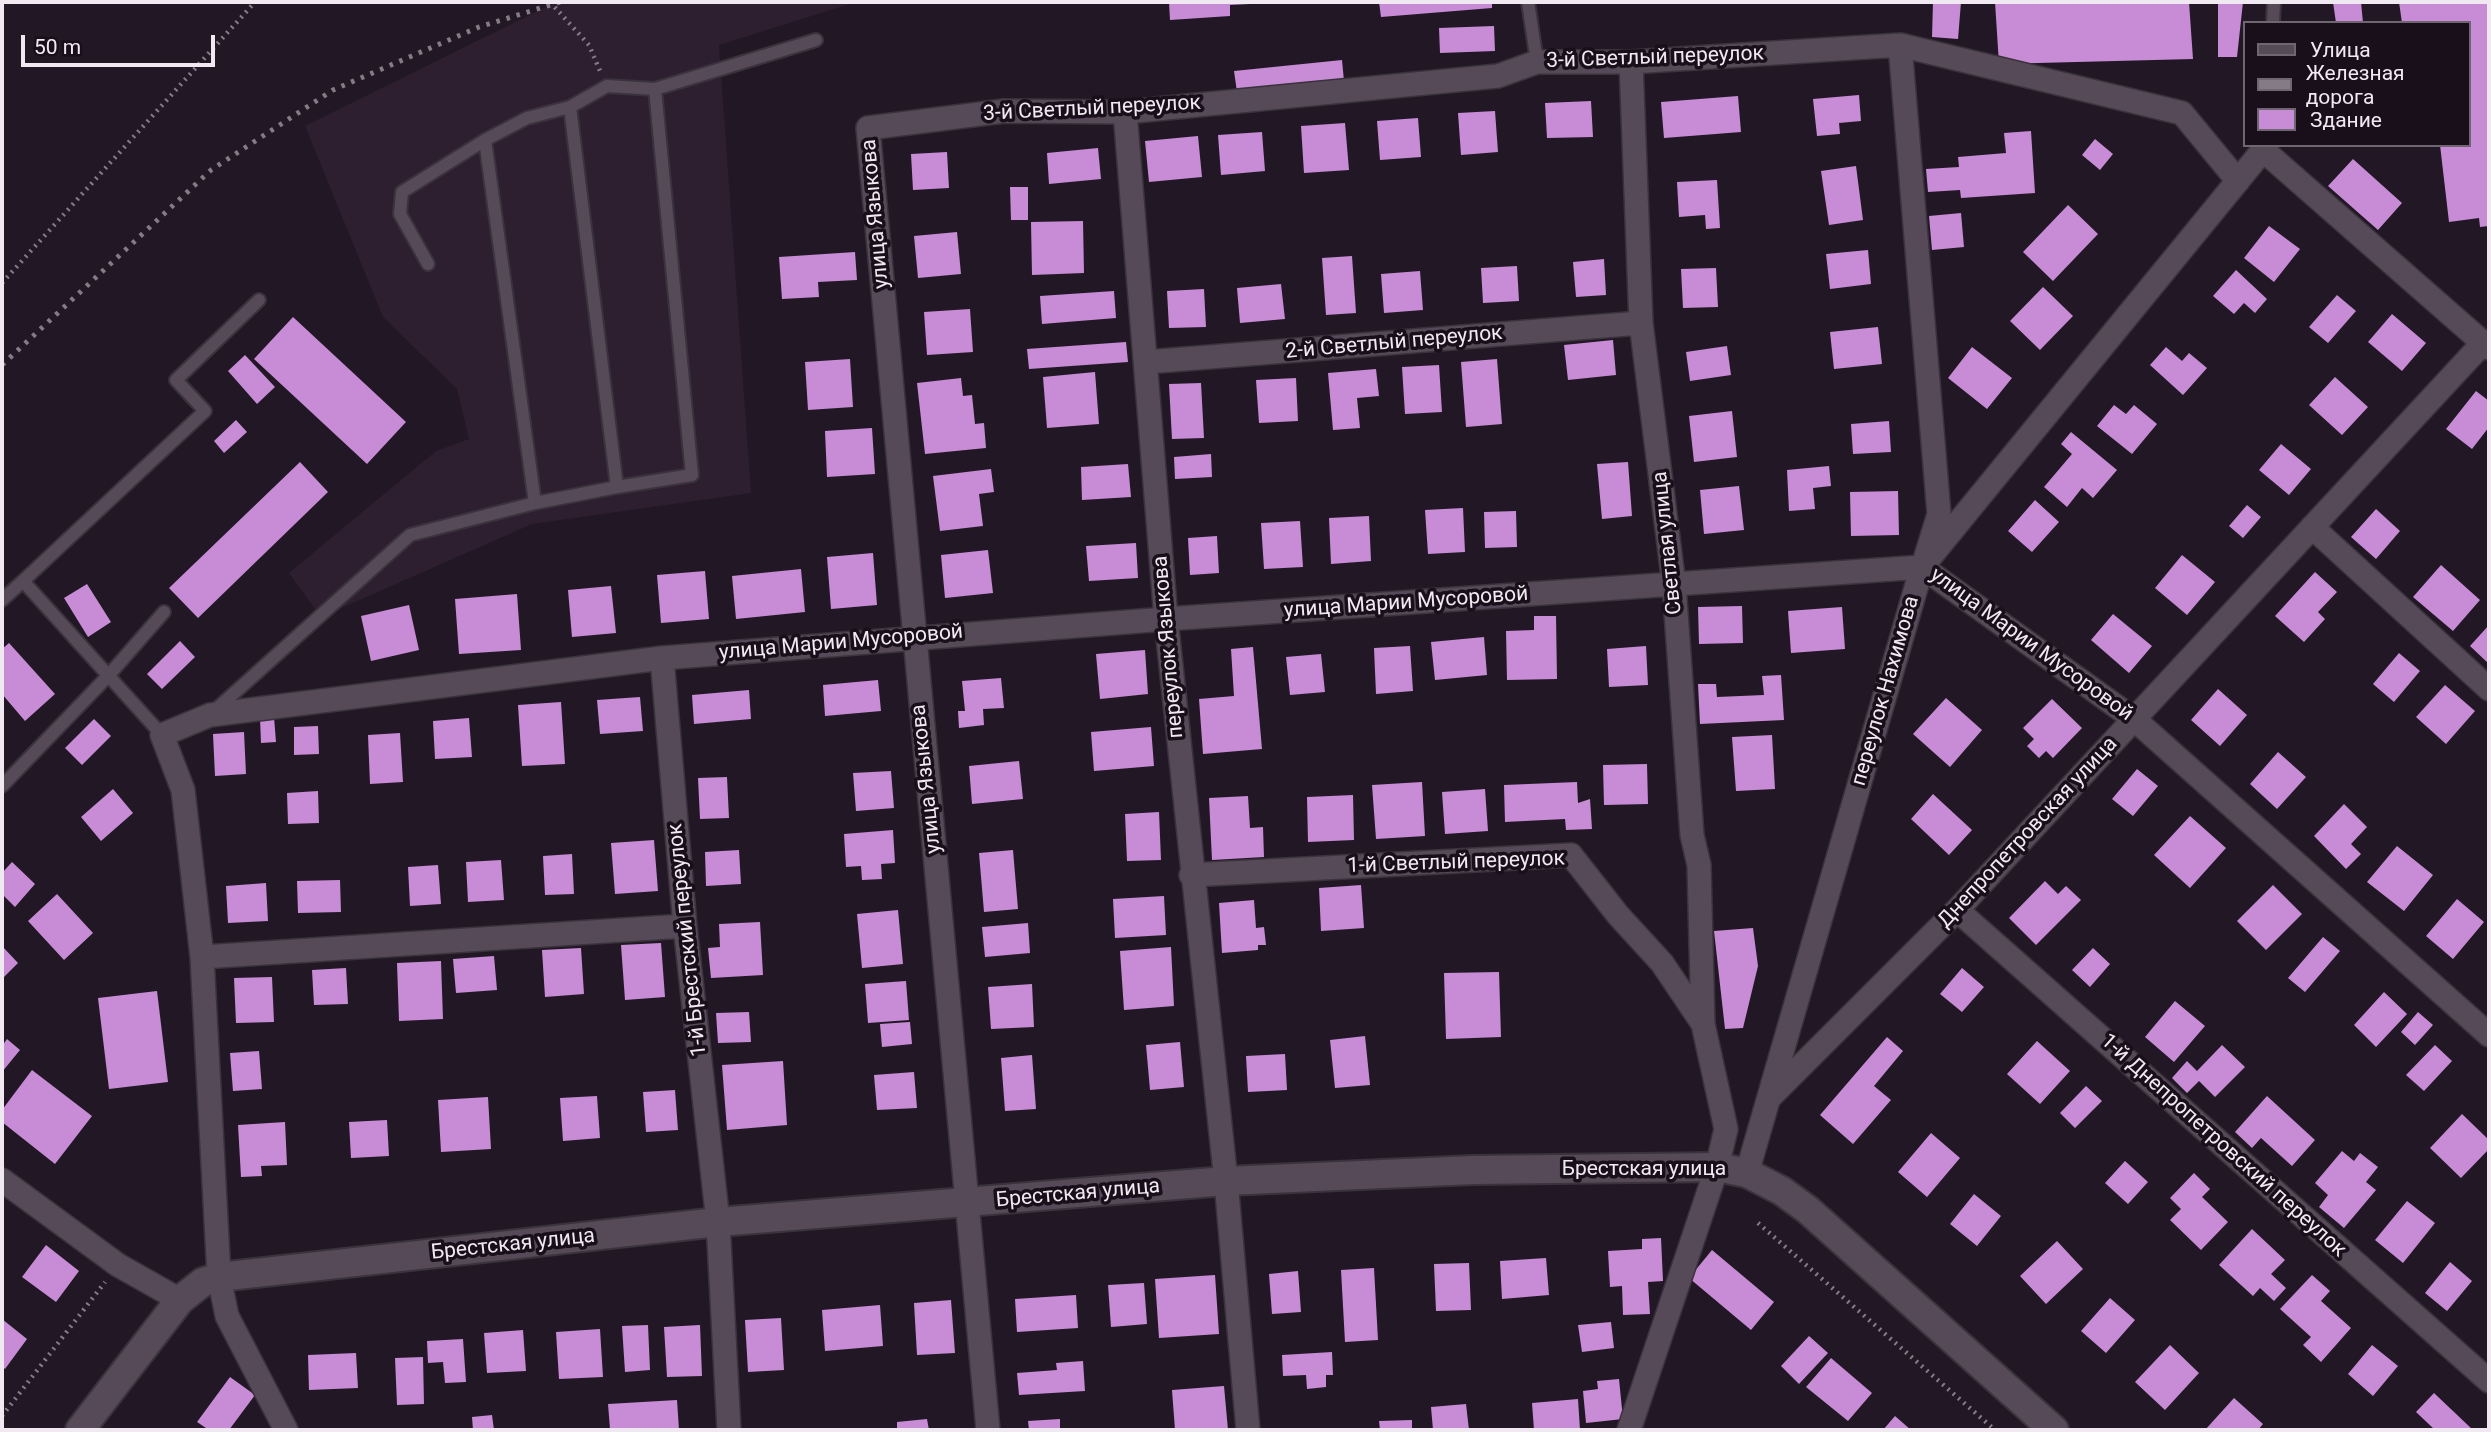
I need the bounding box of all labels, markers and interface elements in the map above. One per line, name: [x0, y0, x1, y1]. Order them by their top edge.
scale bar: [24, 21, 219, 65]
legend: [2242, 21, 2470, 147]
text: 50 m: [34, 35, 81, 59]
text: Улица: [2310, 38, 2371, 62]
street label: 3-й Светлый переулок: [1546, 42, 1764, 74]
text: Железная дорога: [2306, 61, 2405, 109]
street label: 3-й Светлый переулок: [983, 91, 1201, 127]
text: Здание: [2310, 108, 2382, 132]
street label: улица Языкова: [857, 138, 895, 290]
street label: 2-й Светлый переулок: [1284, 321, 1504, 365]
street label: Светлая улица: [1648, 470, 1688, 616]
street label: переулок Языкова: [1148, 555, 1190, 739]
street label: улица Марии Мусоровой: [1925, 563, 2137, 727]
street label: улица Марии Мусоровой: [1283, 582, 1529, 624]
street label: переулок Нахимова: [1847, 593, 1925, 789]
street label: улица Марии Мусоровой: [718, 620, 964, 666]
street label: улица Языкова: [907, 703, 947, 855]
street label: Днепропетровская улица: [1933, 732, 2123, 934]
street label: 1-й Брестский переулок: [663, 822, 713, 1058]
street label: 1-й Светлый переулок: [1347, 847, 1565, 879]
street label: 1-й Днепропетровский переулок: [2095, 1029, 2351, 1263]
street label: Брестская улица: [1562, 1157, 1726, 1183]
street label: Брестская улица: [995, 1174, 1161, 1214]
street label: Брестская улица: [430, 1224, 596, 1266]

